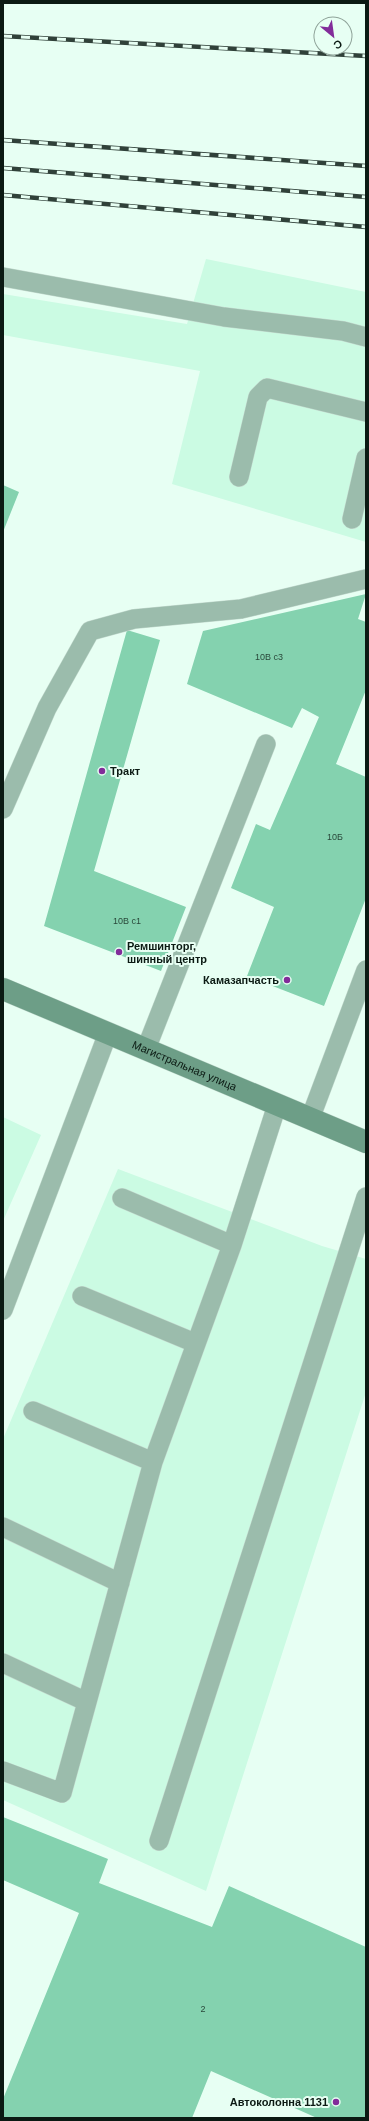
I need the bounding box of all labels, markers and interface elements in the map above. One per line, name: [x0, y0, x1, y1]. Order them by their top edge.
north arrow: [313, 16, 353, 56]
text: С: [331, 38, 344, 52]
house number: 10В с3: [255, 652, 283, 662]
place label: Тракт: [110, 765, 141, 777]
marker: Тракт: [97, 766, 107, 776]
house number: 10Б: [327, 832, 343, 842]
house number: 10В с1: [113, 916, 141, 926]
place label: Ремшинторг, шинный центр: [127, 940, 207, 965]
marker: Ремшинторг, шинный центр: [114, 947, 124, 957]
place label: Камазапчасть: [203, 974, 279, 986]
marker: Камазапчасть: [282, 975, 292, 985]
street label: Магистральная улица: [131, 1038, 239, 1093]
house number: 2: [200, 2004, 206, 2014]
place label: Автоколонна 1131: [230, 2096, 328, 2108]
marker: Автоколонна 1131: [331, 2097, 341, 2107]

